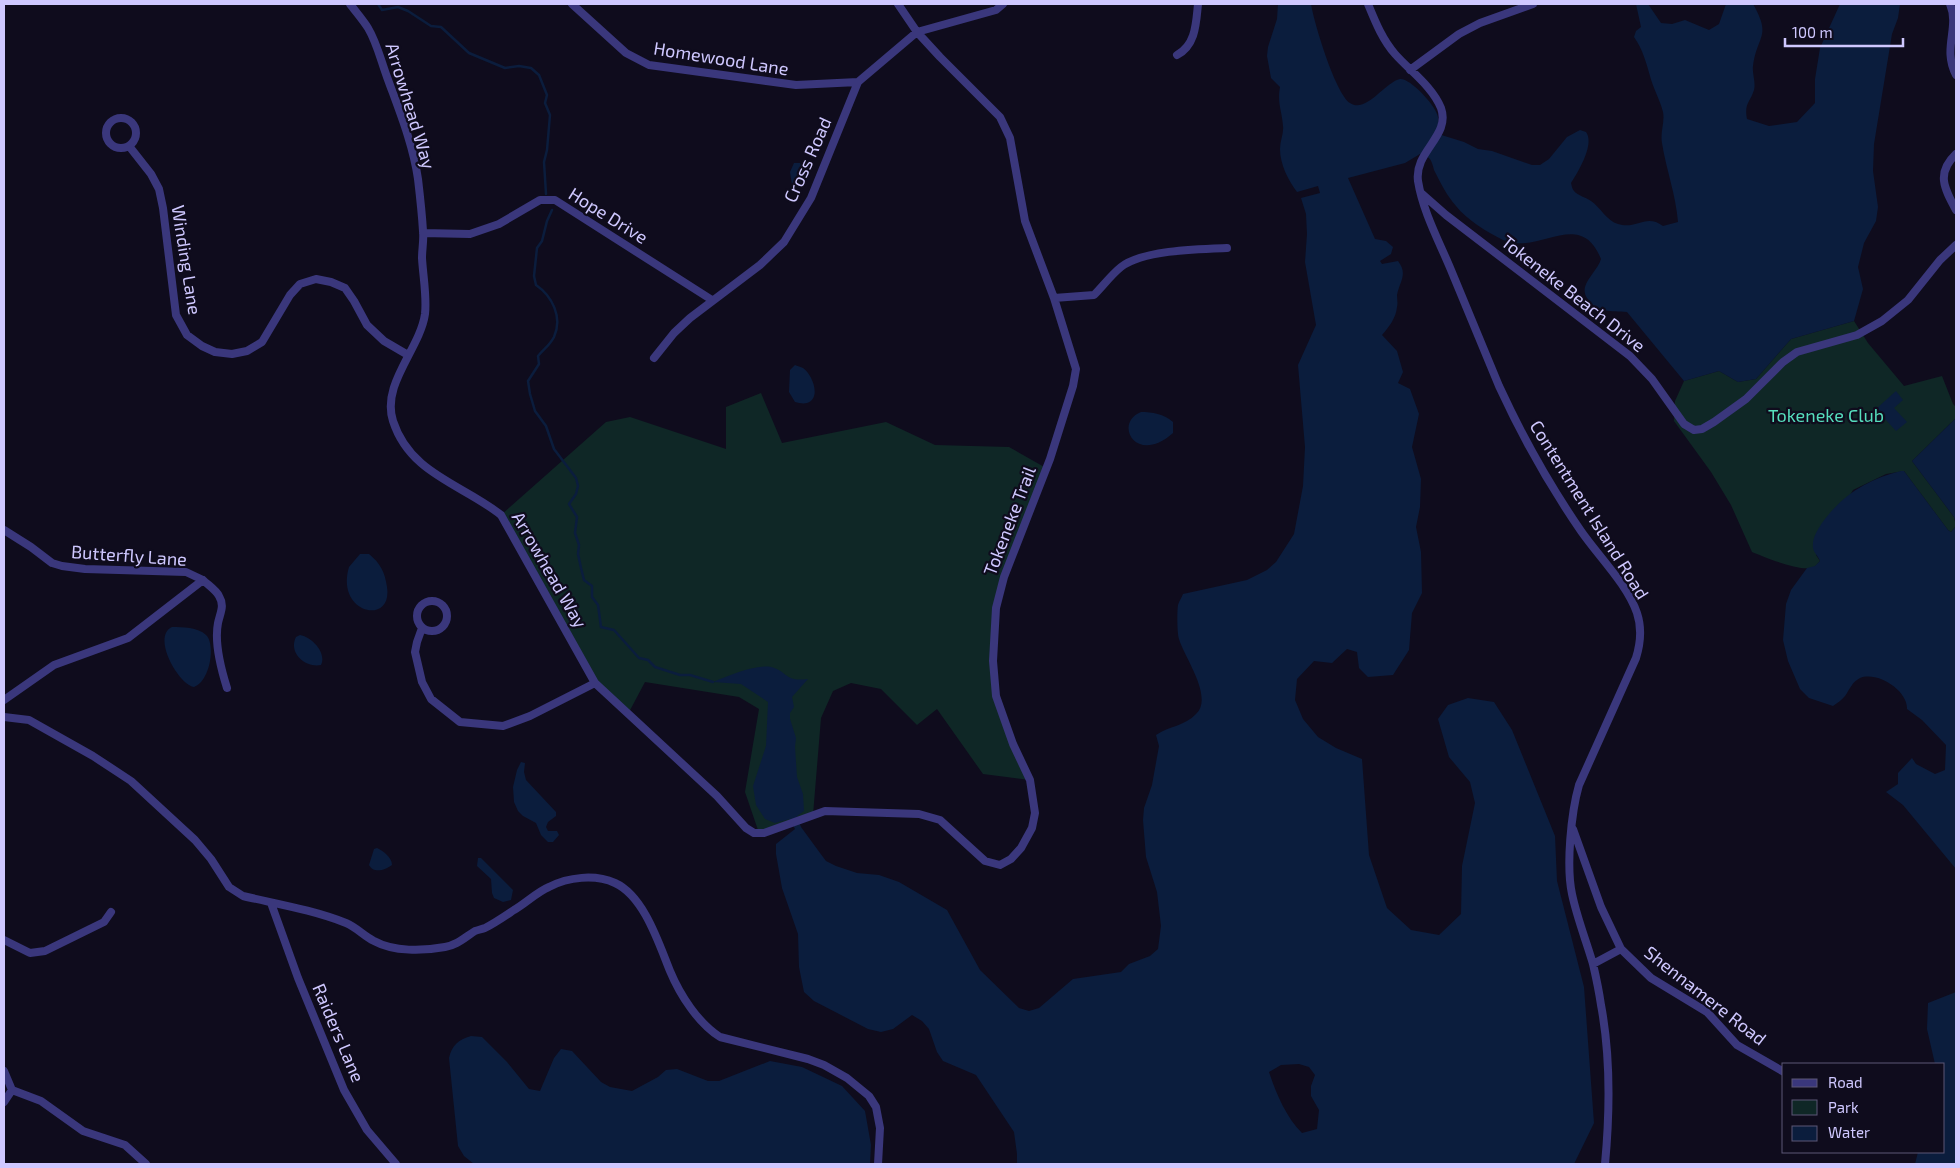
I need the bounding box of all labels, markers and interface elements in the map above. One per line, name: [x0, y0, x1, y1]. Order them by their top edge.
scale bar: [1785, 15, 1902, 47]
text: 100 m: [1792, 23, 1833, 41]
street label: Homewood Lane: [652, 36, 790, 80]
street label: Arrowhead Way: [381, 40, 441, 172]
street label: Cross Road: [778, 113, 836, 206]
street label: Hope Drive: [565, 182, 652, 248]
street label: Winding Lane: [167, 204, 206, 316]
street label: Tokeneke Beach Drive: [1497, 230, 1650, 356]
park label: Tokeneke Club: [1768, 404, 1884, 426]
street label: Contentment Island Road: [1526, 416, 1654, 603]
street label: Tokeneke Trail: [978, 462, 1040, 578]
street label: Arrowhead Way: [508, 507, 592, 632]
street label: Butterfly Lane: [70, 540, 188, 570]
street label: Shennamere Road: [1640, 941, 1771, 1050]
street label: Raiders Lane: [308, 980, 370, 1085]
legend: [1782, 1063, 1945, 1153]
text: Road: [1828, 1073, 1863, 1091]
text: Park: [1828, 1098, 1859, 1116]
text: Water: [1828, 1123, 1870, 1141]

